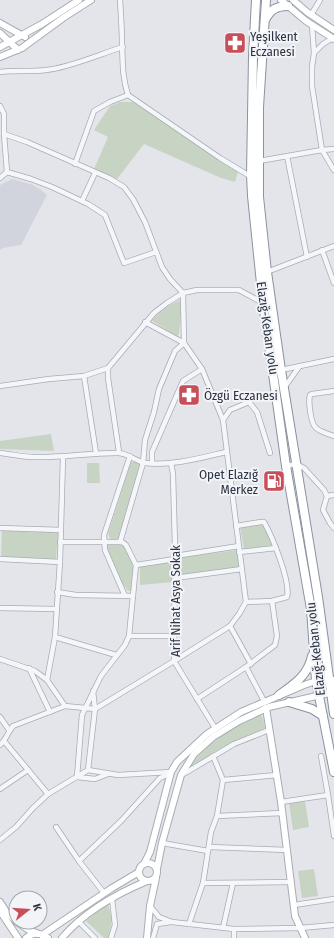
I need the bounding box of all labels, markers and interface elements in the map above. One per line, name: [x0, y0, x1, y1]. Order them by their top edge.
place label: Yeşilkent Eczanesi: [250, 29, 299, 59]
pharmacy icon: Yeşilkent Eczanesi: [222, 30, 248, 56]
street label: Elazığ-Keban yolu: [254, 281, 281, 376]
pharmacy icon: Özgü Eczanesi: [176, 382, 202, 408]
place label: Özgü Eczanesi: [204, 387, 278, 403]
place label: Opet Elazığ Merkez: [199, 467, 259, 497]
fuel station icon: Opet Elazığ Merkez: [261, 468, 287, 494]
street label: Arif Nihat Asya Sokak: [168, 544, 183, 657]
street label: Elazığ-Keban yolu: [303, 601, 328, 696]
north arrow: [8, 890, 48, 930]
text: K: [30, 902, 44, 913]

